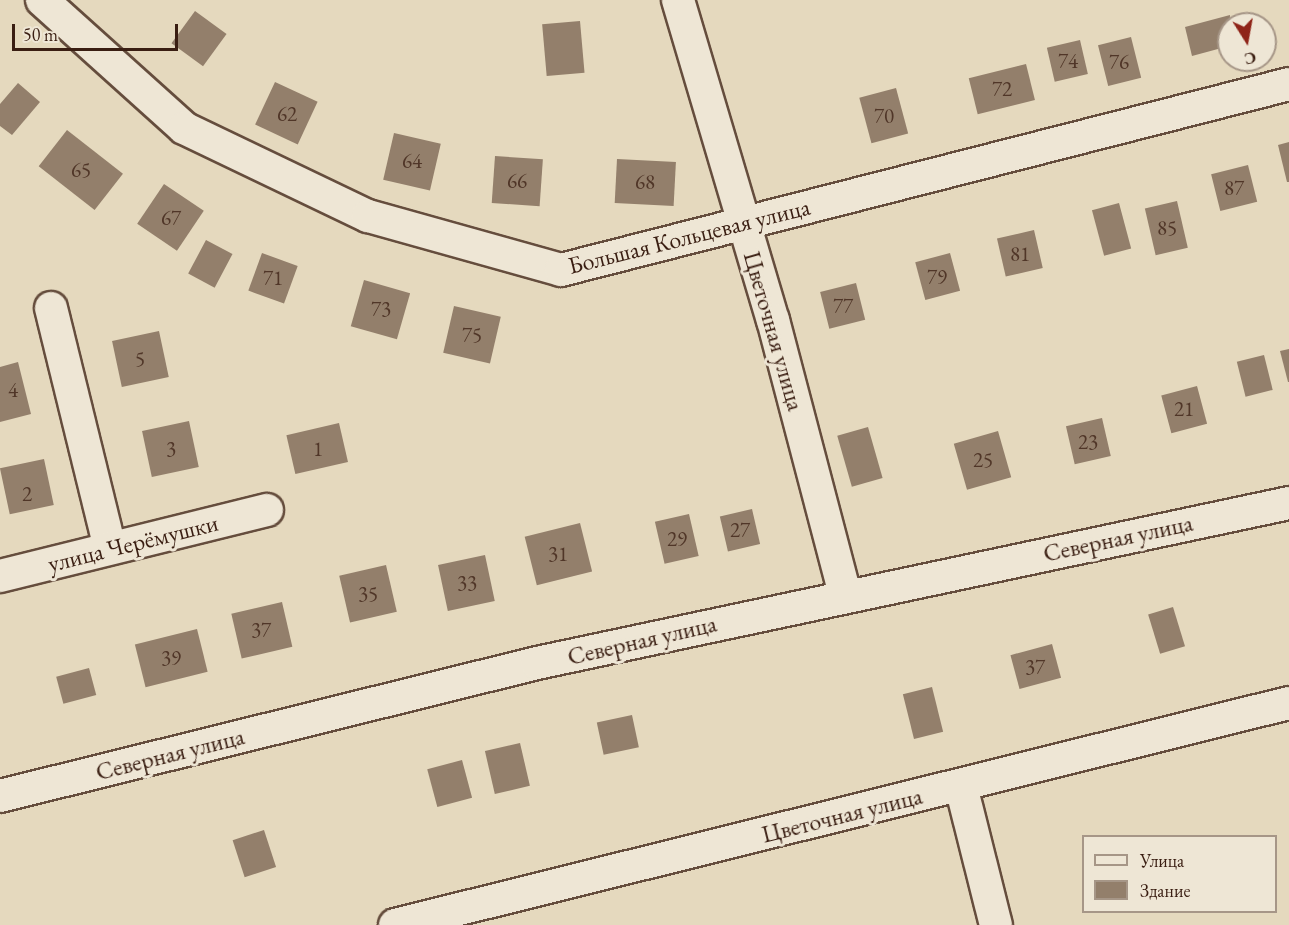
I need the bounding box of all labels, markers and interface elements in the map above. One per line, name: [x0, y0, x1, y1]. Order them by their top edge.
scale bar: [15, 12, 182, 50]
north arrow: [1217, 12, 1277, 72]
text: 50 m: [23, 23, 58, 46]
text: С: [1243, 47, 1258, 70]
house number: 74: [1058, 48, 1078, 74]
house number: 76: [1109, 49, 1129, 75]
house number: 72: [992, 76, 1012, 102]
house number: 62: [277, 101, 297, 127]
house number: 70: [874, 103, 894, 129]
house number: 64: [402, 148, 422, 174]
house number: 65: [71, 157, 91, 183]
house number: 66: [507, 168, 527, 194]
house number: 68: [635, 169, 655, 195]
house number: 87: [1224, 175, 1244, 201]
street label: Большая Кольцевая улица: [565, 192, 813, 280]
house number: 67: [161, 205, 181, 231]
house number: 85: [1157, 215, 1177, 241]
house number: 81: [1010, 241, 1030, 267]
street label: Цветочная улица: [738, 248, 810, 414]
house number: 79: [927, 264, 947, 290]
house number: 71: [263, 265, 283, 291]
house number: 77: [833, 293, 853, 319]
house number: 73: [371, 296, 391, 322]
house number: 75: [462, 322, 482, 348]
house number: 5: [135, 346, 145, 372]
house number: 4: [8, 377, 18, 403]
house number: 21: [1174, 396, 1194, 422]
house number: 23: [1078, 429, 1098, 455]
house number: 3: [166, 436, 176, 462]
house number: 1: [313, 436, 323, 462]
house number: 25: [973, 447, 993, 473]
house number: 2: [22, 481, 32, 507]
street label: улица Черёмушки: [45, 508, 221, 578]
street label: Северная улица: [1041, 508, 1195, 568]
house number: 27: [730, 517, 750, 543]
house number: 29: [667, 526, 687, 552]
house number: 31: [548, 541, 568, 567]
house number: 33: [457, 570, 477, 596]
house number: 35: [358, 581, 378, 607]
street label: Северная улица: [565, 609, 719, 671]
house number: 37: [251, 617, 271, 643]
house number: 39: [161, 645, 181, 671]
house number: 37: [1025, 654, 1045, 680]
street label: Северная улица: [93, 722, 247, 786]
street label: Цветочная улица: [759, 781, 925, 849]
legend: [1082, 835, 1277, 913]
text: Улица: [1140, 849, 1184, 872]
text: Здание: [1140, 879, 1190, 902]

